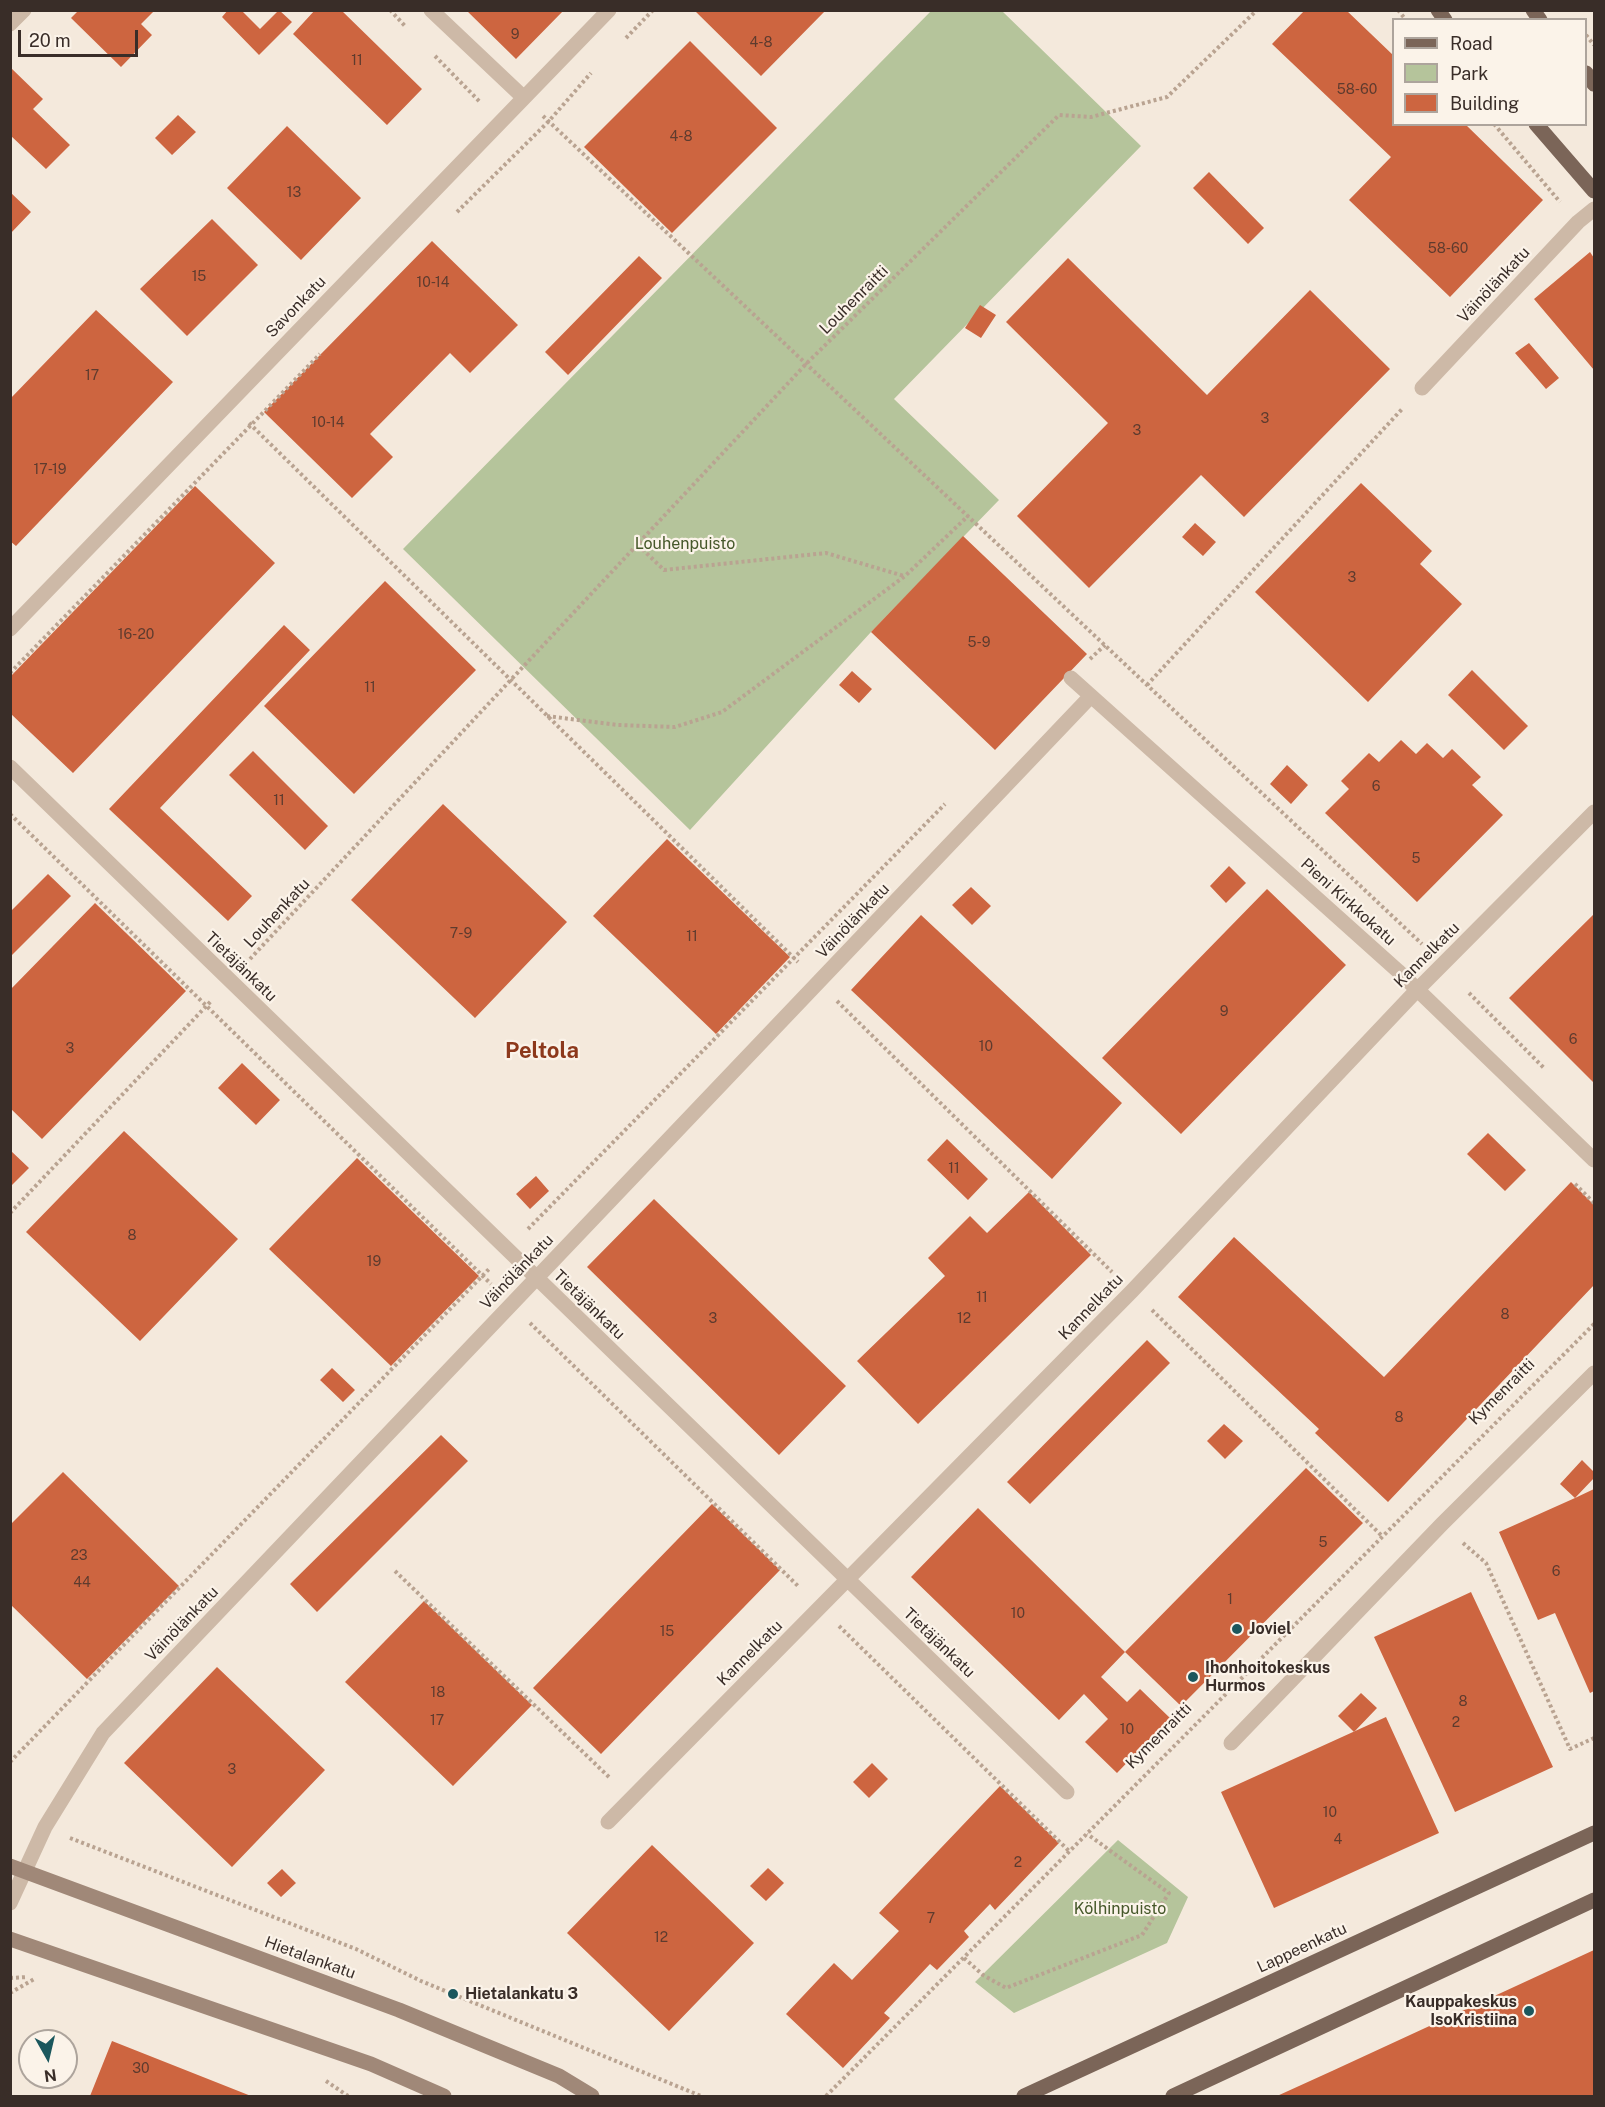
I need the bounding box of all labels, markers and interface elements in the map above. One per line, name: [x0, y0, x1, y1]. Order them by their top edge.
scale bar: [21, 18, 141, 56]
legend: [1392, 18, 1587, 126]
house number: 9: [511, 27, 519, 43]
text: 20 m: [29, 30, 71, 51]
text: Road: [1450, 33, 1493, 54]
house number: 4-8: [749, 35, 773, 51]
house number: 11: [351, 53, 363, 69]
text: Park: [1450, 63, 1488, 84]
house number: 58-60: [1337, 82, 1377, 98]
text: Building: [1450, 93, 1519, 114]
house number: 4-8: [669, 129, 693, 145]
house number: 13: [287, 185, 301, 201]
house number: 58-60: [1428, 241, 1468, 257]
street label: Väinölänkatu: [1454, 243, 1534, 327]
street label: Louhenraitti: [816, 262, 892, 338]
house number: 15: [192, 269, 206, 285]
street label: Savonkatu: [262, 272, 330, 342]
house number: 10-14: [417, 275, 449, 291]
house number: 17: [85, 368, 99, 384]
house number: 3: [1261, 411, 1269, 427]
house number: 10-14: [312, 415, 344, 431]
house number: 3: [1133, 423, 1141, 439]
house number: 17-19: [34, 462, 66, 478]
park label: Louhenpuisto: [635, 534, 735, 554]
house number: 3: [1348, 570, 1356, 586]
house number: 16-20: [118, 627, 154, 643]
house number: 5-9: [968, 635, 990, 651]
house number: 11: [364, 680, 376, 696]
house number: 6: [1372, 779, 1380, 795]
house number: 11: [273, 793, 285, 809]
house number: 5: [1412, 851, 1420, 867]
street label: Pieni Kirkkokatu: [1297, 854, 1399, 950]
street label: Louhenkatu: [240, 874, 314, 952]
street label: Väinölänkatu: [812, 880, 894, 962]
street label: Kannelkatu: [1390, 918, 1464, 992]
house number: 7-9: [450, 926, 472, 942]
street label: Tietäjänkatu: [201, 928, 281, 1006]
house number: 11: [686, 929, 698, 945]
house number: 9: [1220, 1004, 1228, 1020]
house number: 6: [1569, 1032, 1577, 1048]
district label: Peltola: [505, 1038, 579, 1064]
house number: 10: [979, 1039, 993, 1055]
house number: 3: [66, 1041, 74, 1057]
house number: 11: [948, 1161, 960, 1177]
house number: 8: [127, 1228, 137, 1244]
street label: Väinölänkatu: [476, 1231, 558, 1313]
house number: 19: [367, 1254, 381, 1270]
street label: Tietäjänkatu: [549, 1266, 629, 1344]
street label: Kannelkatu: [1055, 1270, 1127, 1344]
house number: 11: [976, 1290, 988, 1306]
house number: 8: [1500, 1307, 1510, 1323]
house number: 3: [709, 1311, 717, 1327]
house number: 12: [957, 1311, 971, 1327]
street label: Kymenraitti: [1465, 1355, 1539, 1429]
house number: 8: [1394, 1410, 1404, 1426]
house number: 5: [1319, 1535, 1327, 1551]
house number: 23: [70, 1548, 88, 1564]
house number: 6: [1552, 1564, 1560, 1580]
house number: 44: [73, 1575, 91, 1591]
street label: Väinölänkatu: [141, 1583, 223, 1665]
house number: 1: [1227, 1592, 1233, 1608]
street label: Tietäjänkatu: [899, 1604, 979, 1682]
house number: 10: [1011, 1606, 1025, 1622]
street label: Kannelkatu: [713, 1616, 787, 1690]
place label: Joviel: [1249, 1619, 1291, 1639]
marker: Joviel: [1230, 1622, 1244, 1636]
house number: 15: [660, 1624, 674, 1640]
place label: Ihonhoitokeskus Hurmos: [1205, 1658, 1330, 1696]
marker: Ihonhoitokeskus Hurmos: [1186, 1670, 1200, 1684]
house number: 18: [431, 1685, 445, 1701]
house number: 8: [1458, 1694, 1468, 1710]
street label: Kymenraitti: [1122, 1699, 1196, 1773]
house number: 17: [430, 1713, 444, 1729]
house number: 2: [1452, 1715, 1460, 1731]
house number: 10: [1120, 1722, 1134, 1738]
house number: 3: [228, 1762, 236, 1778]
house number: 10: [1323, 1805, 1337, 1821]
house number: 4: [1334, 1832, 1342, 1848]
house number: 2: [1014, 1855, 1022, 1871]
park label: Kölhinpuisto: [1074, 1899, 1166, 1919]
house number: 7: [927, 1911, 935, 1927]
street label: Lappeenkatu: [1254, 1919, 1350, 1977]
house number: 12: [654, 1930, 668, 1946]
street label: Hietalankatu: [262, 1933, 358, 1983]
place label: Hietalankatu 3: [465, 1984, 578, 2004]
marker: Hietalankatu 3: [446, 1987, 460, 2001]
place label: Kauppakeskus IsoKristiina: [1405, 1992, 1517, 2030]
marker: Kauppakeskus IsoKristiina: [1522, 2004, 1536, 2018]
north arrow: [18, 2029, 78, 2089]
house number: 30: [132, 2061, 150, 2077]
text: N: [43, 2065, 58, 2086]

